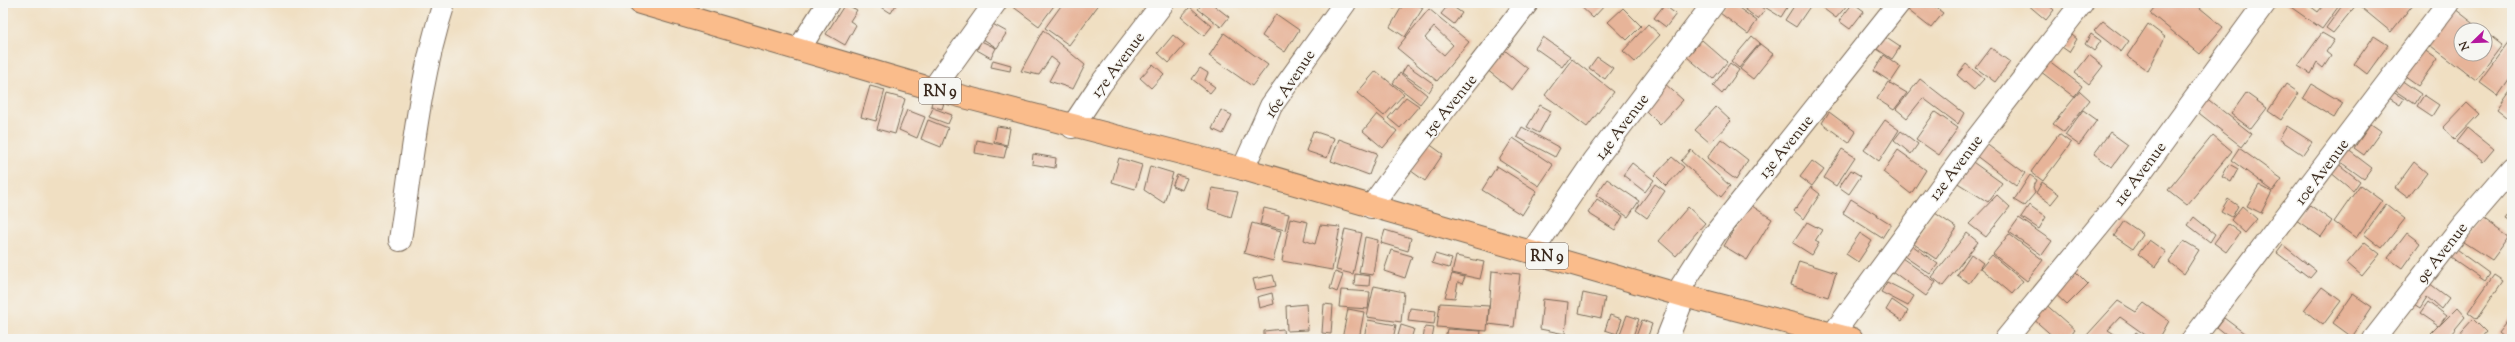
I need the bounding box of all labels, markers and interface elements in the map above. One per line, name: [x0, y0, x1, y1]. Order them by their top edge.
north arrow: [2453, 22, 2493, 62]
street label: 17e Avenue: [1086, 28, 1151, 103]
text: N: [2456, 38, 2474, 54]
street label: 16e Avenue: [1260, 46, 1322, 123]
street label: 15e Avenue: [1418, 70, 1484, 143]
road number: RN 9: [919, 78, 961, 104]
street label: 14e Avenue: [1590, 90, 1656, 165]
street label: 13e Avenue: [1754, 111, 1820, 184]
street label: 12e Avenue: [1925, 131, 1989, 206]
street label: 10e Avenue: [2290, 134, 2356, 211]
street label: 11e Avenue: [2109, 138, 2173, 211]
street label: 9e Avenue: [2412, 218, 2474, 289]
road number: RN 9: [1526, 243, 1568, 269]

